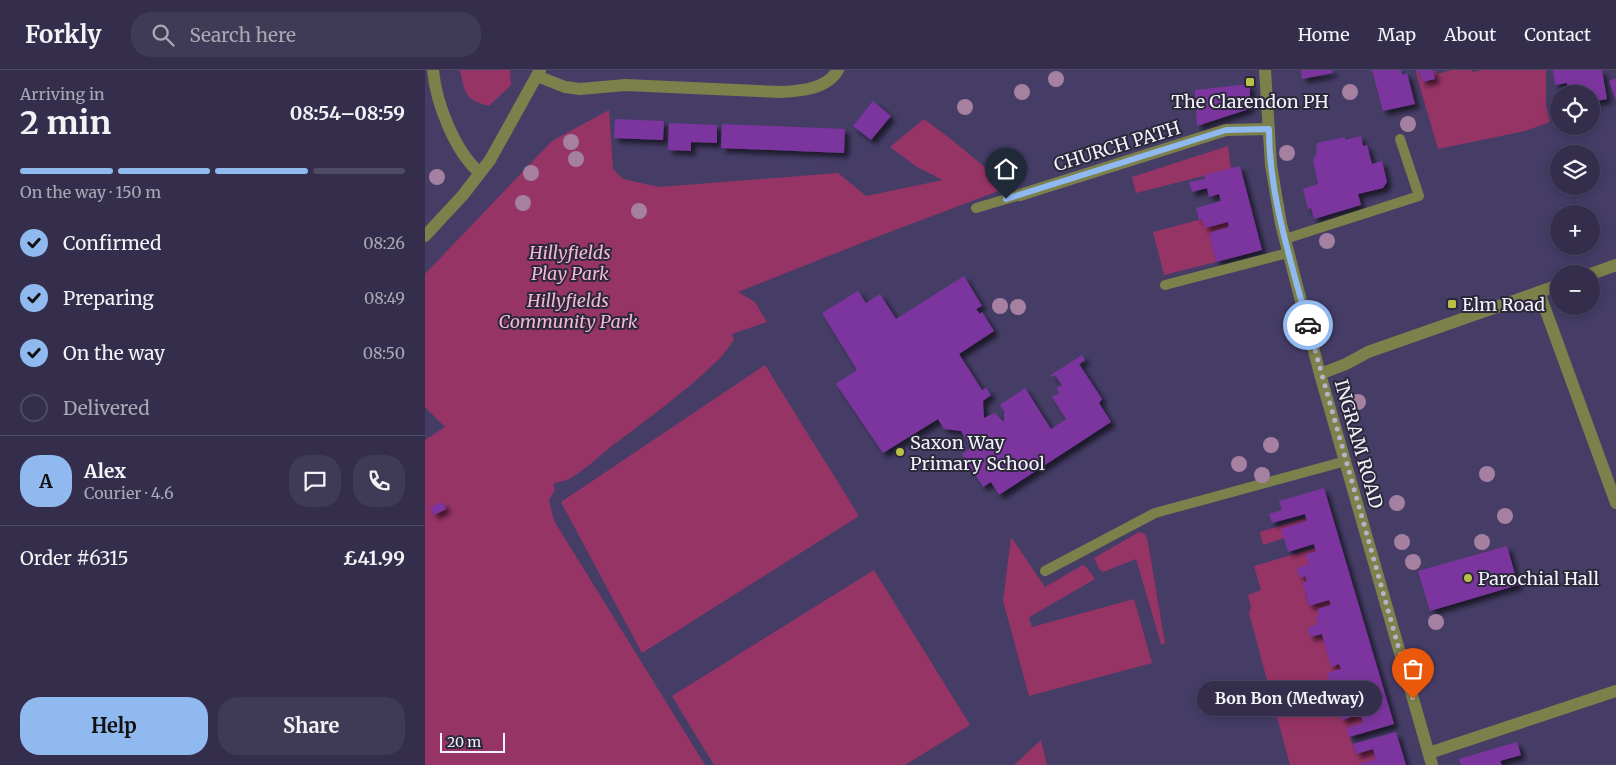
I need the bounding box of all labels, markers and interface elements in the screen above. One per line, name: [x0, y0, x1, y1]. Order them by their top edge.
search box: [131, 12, 481, 57]
text: Forkly: [25, 19, 101, 50]
icon: search: [149, 21, 177, 49]
text: Search here: [189, 23, 296, 47]
text: Home: [1298, 23, 1350, 46]
text: Map: [1378, 23, 1416, 46]
text: About: [1444, 23, 1496, 46]
text: Contact: [1524, 23, 1591, 46]
marker: The Clarendon PH: [1244, 76, 1256, 88]
text: Arriving in: [20, 84, 105, 104]
map controls: [1550, 85, 1600, 315]
button: locate: [1550, 85, 1600, 135]
place label: The Clarendon PH: [1171, 90, 1329, 113]
text: 08:54–08:59: [290, 101, 405, 125]
text: 2 min: [20, 103, 111, 143]
street label: CHURCH PATH: [1051, 116, 1183, 176]
button: layers: [1550, 145, 1600, 195]
pin: [985, 148, 1027, 199]
icon: home: [992, 155, 1020, 183]
text: On the way · 150 m: [20, 182, 161, 202]
button: +: [1550, 205, 1600, 255]
icon: check: [20, 229, 48, 257]
text: Confirmed: [63, 231, 161, 255]
text: 08:26: [363, 233, 405, 253]
park label: Hillyfields Play Park: [528, 241, 611, 285]
button: −: [1550, 265, 1600, 315]
icon: check: [20, 284, 48, 312]
text: Preparing: [63, 286, 154, 310]
text: 08:49: [364, 288, 405, 308]
park label: Hillyfields Community Park: [498, 289, 638, 333]
place label: Elm Road: [1462, 293, 1545, 316]
marker: Elm Road: [1446, 298, 1458, 310]
courier: [1283, 300, 1333, 350]
icon: car: [1294, 311, 1322, 339]
icon: check: [20, 339, 48, 367]
text: On the way: [63, 341, 165, 365]
text: 08:50: [363, 343, 405, 363]
street label: INGRAM ROAD: [1330, 377, 1388, 511]
text: Delivered: [63, 396, 150, 420]
place label: Saxon Way Primary School: [910, 431, 1045, 475]
marker: Saxon Way Primary School: [894, 446, 906, 458]
button: chat: [289, 455, 341, 507]
button: phone: [353, 455, 405, 507]
text: Alex: [84, 459, 126, 483]
text: A: [39, 469, 53, 493]
text: Courier · 4.6: [84, 483, 174, 503]
text: Order #6315: [20, 546, 129, 570]
text: £41.99: [343, 546, 405, 570]
place label: Parochial Hall: [1478, 567, 1599, 590]
marker: Parochial Hall: [1462, 572, 1474, 584]
pin: [1392, 648, 1434, 699]
icon: bag: [1399, 655, 1427, 683]
callout: Bon Bon (Medway): [1198, 682, 1383, 716]
text: Bon Bon (Medway): [1215, 688, 1364, 708]
button: Help: [20, 697, 208, 755]
button: Share: [218, 697, 405, 755]
scale bar: [440, 730, 505, 753]
text: 20 m: [447, 733, 481, 751]

